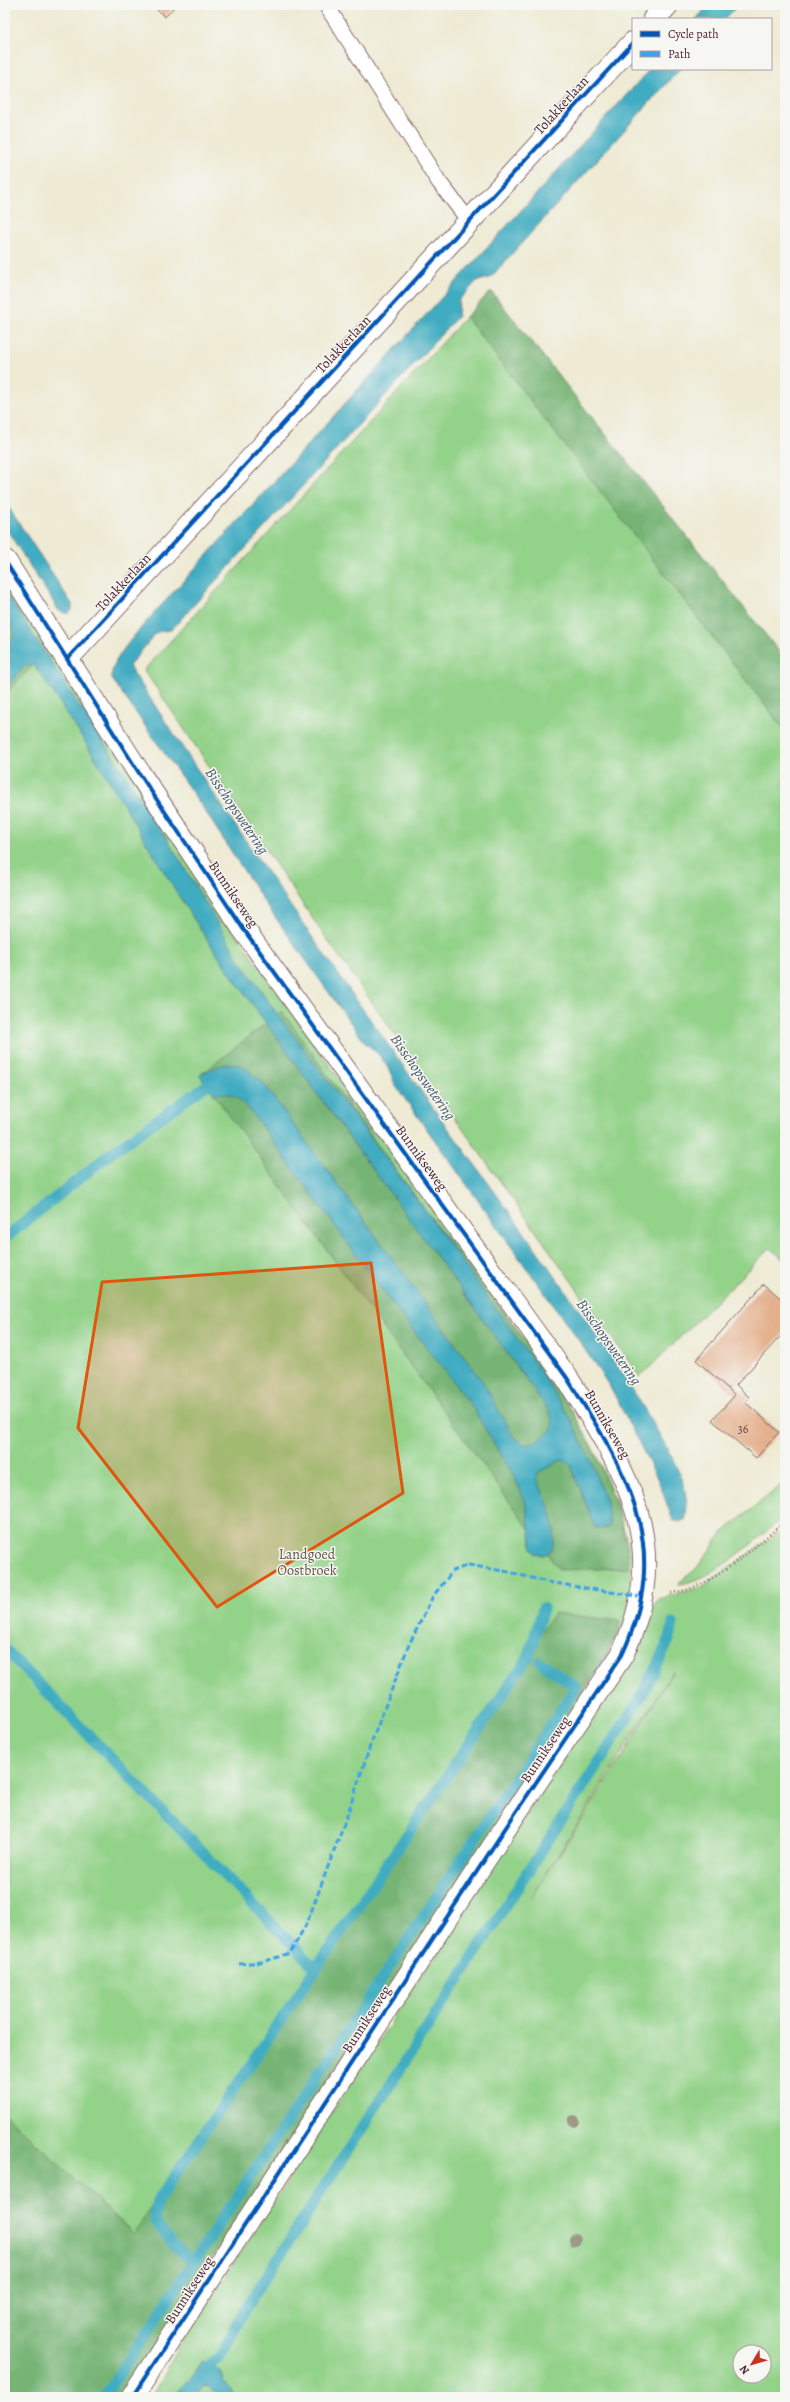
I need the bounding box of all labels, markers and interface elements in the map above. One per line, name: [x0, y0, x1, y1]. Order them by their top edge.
legend: [632, 18, 772, 70]
text: Cycle path: [668, 26, 719, 42]
text: Path: [668, 46, 691, 62]
street label: Tolakkerlaan: [530, 72, 593, 139]
street label: Tolakkerlaan: [311, 311, 375, 378]
street label: Tolakkerlaan: [91, 549, 155, 616]
water label: Bisschopswetering: [201, 764, 274, 859]
street label: Bunnikseweg: [204, 857, 263, 931]
water label: Bisschopswetering: [386, 1030, 460, 1124]
street label: Bunnikseweg: [391, 1122, 452, 1195]
water label: Bisschopswetering: [572, 1295, 646, 1389]
street label: Bunnikseweg: [580, 1386, 635, 1462]
house number: 36: [738, 1421, 749, 1437]
park label: Landgoed Oostbroek: [277, 1545, 337, 1580]
street label: Bunnikseweg: [516, 1712, 575, 1786]
street label: Bunnikseweg: [338, 1982, 395, 2057]
street label: Bunnikseweg: [161, 2253, 218, 2328]
north arrow: [732, 2344, 772, 2384]
text: N: [736, 2362, 753, 2378]

